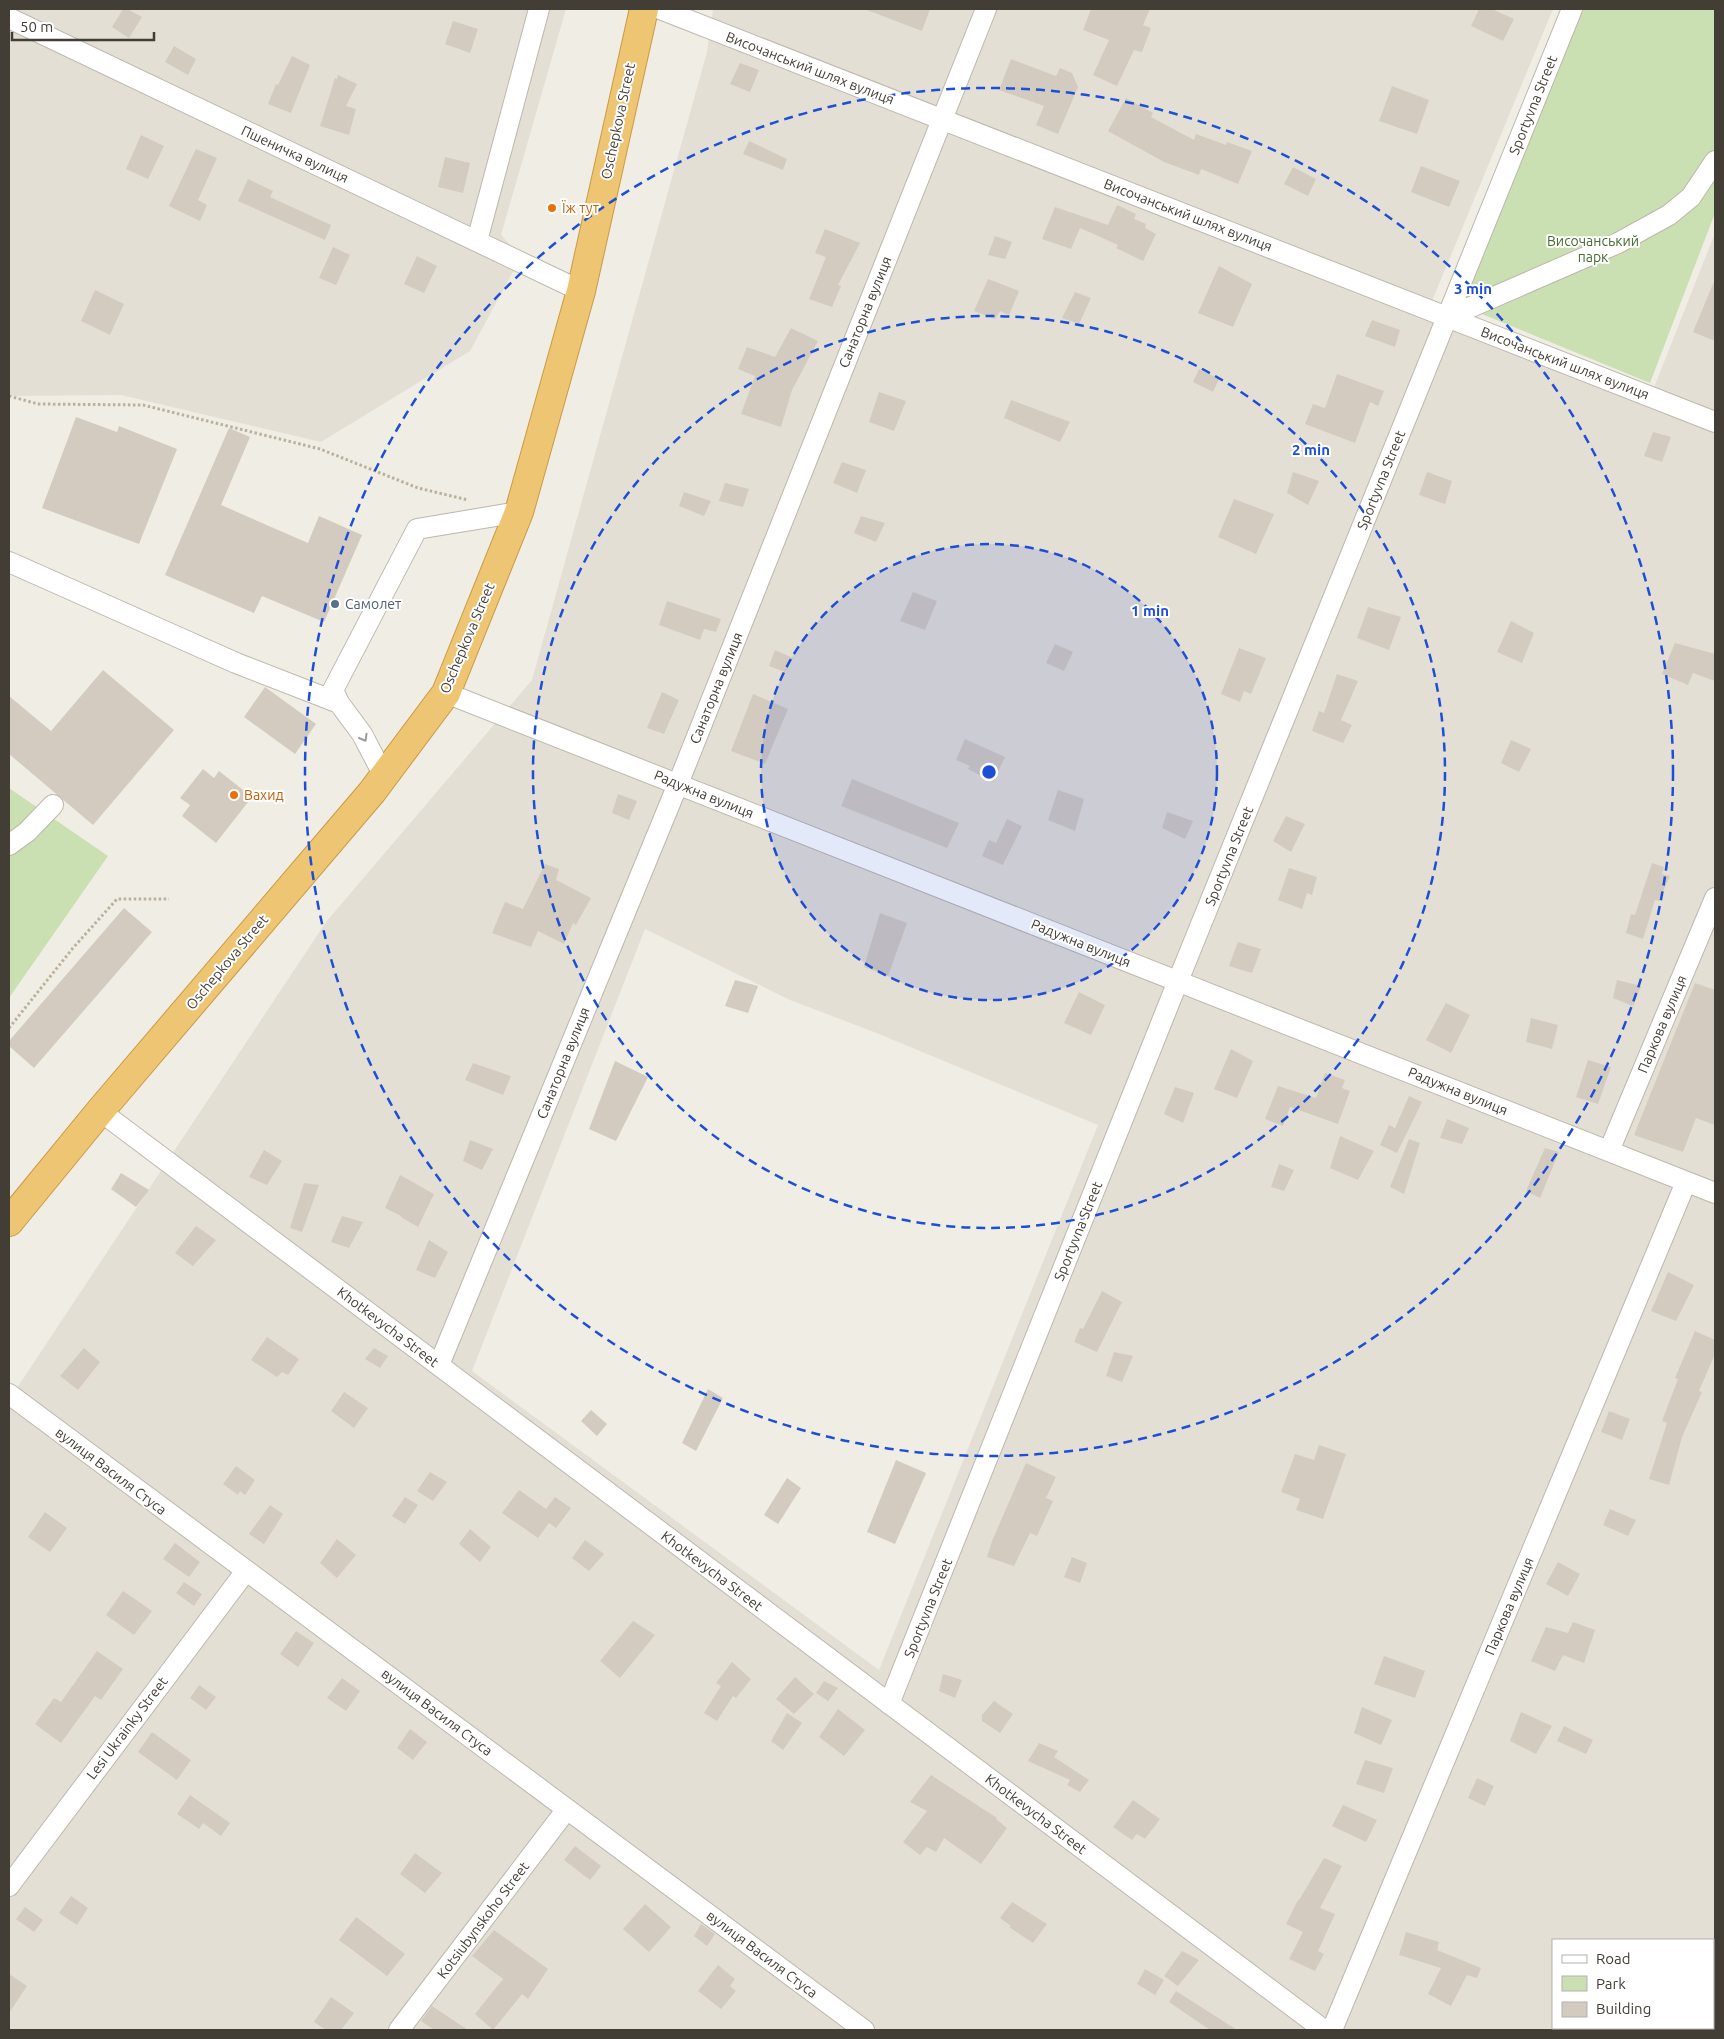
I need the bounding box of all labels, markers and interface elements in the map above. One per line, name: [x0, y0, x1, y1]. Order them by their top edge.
scale bar: [12, 10, 155, 42]
text: 50 m: [20, 18, 53, 35]
street label: Височанський шлях вулиця: [724, 28, 896, 108]
street label: Sportyvna Street: [1506, 52, 1560, 157]
street label: Oschepkova Street: [598, 61, 638, 181]
street label: Пшеничка вулиця: [239, 122, 351, 186]
street label: Височанський шлях вулиця: [1102, 175, 1274, 255]
place label: Їж тут: [561, 200, 599, 216]
marker: Їж тут: [546, 202, 558, 214]
park label: Височанський парк: [1547, 233, 1639, 265]
street label: Санаторна вулиця: [835, 254, 895, 370]
text: 3 min: [1454, 280, 1492, 297]
street label: Височанський шлях вулиця: [1479, 323, 1651, 403]
street label: Sportyvna Street: [1354, 427, 1408, 532]
text: 2 min: [1292, 441, 1330, 458]
street label: Oschepkova Street: [436, 580, 498, 696]
place label: Самолет: [345, 596, 401, 612]
marker: Самолет: [329, 598, 341, 610]
text: 1 min: [1131, 602, 1169, 619]
street label: Санаторна вулиця: [686, 630, 746, 746]
one-way arrow: [357, 733, 367, 742]
centre of rings: [980, 763, 998, 781]
street label: Радужна вулиця: [652, 767, 756, 821]
place label: Вахид: [244, 787, 284, 803]
marker: Вахид: [228, 789, 240, 801]
street label: Sportyvna Street: [1202, 803, 1256, 908]
street label: Oschepkova Street: [183, 911, 272, 1013]
street label: Радужна вулиця: [1029, 916, 1133, 970]
street label: Паркова вулиця: [1634, 973, 1690, 1075]
street label: Санаторна вулиця: [533, 1005, 593, 1121]
street label: Радужна вулиця: [1406, 1064, 1510, 1118]
street label: Sportyvna Street: [1051, 1178, 1105, 1283]
street label: Khotkevycha Street: [334, 1284, 442, 1371]
street label: вулиця Василя Стуса: [52, 1424, 170, 1518]
street label: Khotkevycha Street: [658, 1528, 766, 1615]
street label: Sportyvna Street: [901, 1555, 955, 1660]
street label: Паркова вулиця: [1481, 1555, 1537, 1657]
street label: вулиця Василя Стуса: [378, 1665, 496, 1759]
street label: Lesi Ukrainky Street: [83, 1673, 171, 1782]
street label: Khotkevycha Street: [982, 1771, 1090, 1858]
street label: Kotsiubynskoho Street: [434, 1858, 532, 1981]
street label: вулиця Василя Стуса: [703, 1907, 821, 2001]
legend: [1552, 1939, 1714, 2029]
text: Road: [1596, 1950, 1631, 1967]
text: Park: [1596, 1975, 1626, 1992]
text: Building: [1596, 2000, 1651, 2017]

